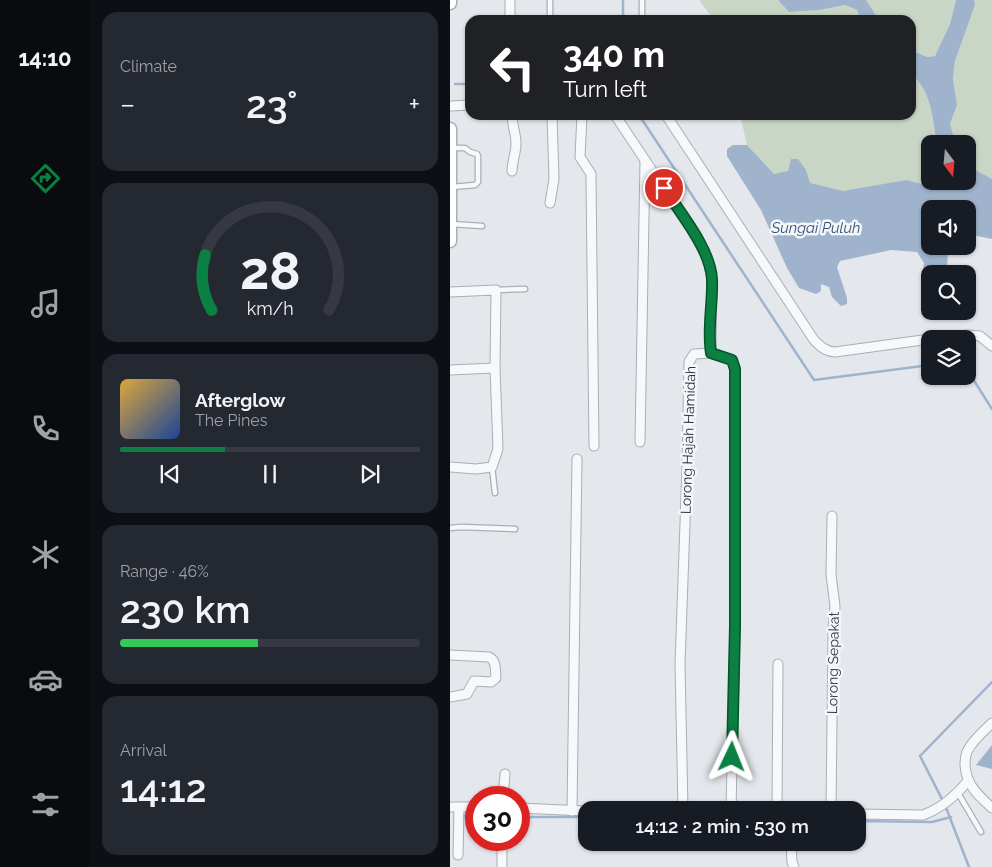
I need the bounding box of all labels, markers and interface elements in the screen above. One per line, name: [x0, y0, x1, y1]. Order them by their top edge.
text: 340 m: [563, 34, 665, 75]
icon: left: [480, 35, 545, 100]
text: 14:10: [18, 45, 72, 71]
text: Climate: [120, 57, 177, 76]
text: Turn left: [563, 76, 647, 102]
text: 23°: [246, 82, 298, 127]
text: −: [120, 88, 135, 121]
text: +: [408, 88, 420, 121]
north arrow: [921, 135, 976, 190]
map controls: [921, 135, 976, 385]
icon: directions: [28, 161, 63, 196]
pin: [643, 167, 685, 209]
icon: arrive: [650, 174, 678, 202]
button: sound: [921, 200, 976, 255]
water label: Sungai Puluh: [771, 219, 860, 237]
text: 28: [240, 240, 300, 301]
button: search: [921, 265, 976, 320]
icon: music: [28, 286, 63, 321]
text: km/h: [246, 298, 294, 319]
button: layers: [921, 330, 976, 385]
street label: Lorong Hajah Hamidah: [677, 366, 699, 514]
text: Afterglow: [195, 389, 285, 411]
icon: phone: [28, 411, 63, 446]
text: The Pines: [195, 411, 267, 430]
icon: previous: [156, 460, 184, 488]
icon: pause: [256, 460, 284, 488]
icon: next: [356, 460, 384, 488]
icon: climate: [28, 537, 63, 572]
text: Range · 46%: [120, 562, 209, 581]
text: 230 km: [120, 587, 251, 632]
street label: Lorong Sepakat: [824, 611, 842, 714]
icon: car: [28, 662, 63, 697]
position arrow: [705, 730, 757, 782]
text: Arrival: [120, 741, 167, 760]
text: 14:12: [120, 766, 207, 811]
speed limit sign: 30: [465, 786, 530, 851]
icon: filters: [28, 787, 63, 822]
text: 14:12 · 2 min · 530 m: [635, 815, 809, 837]

